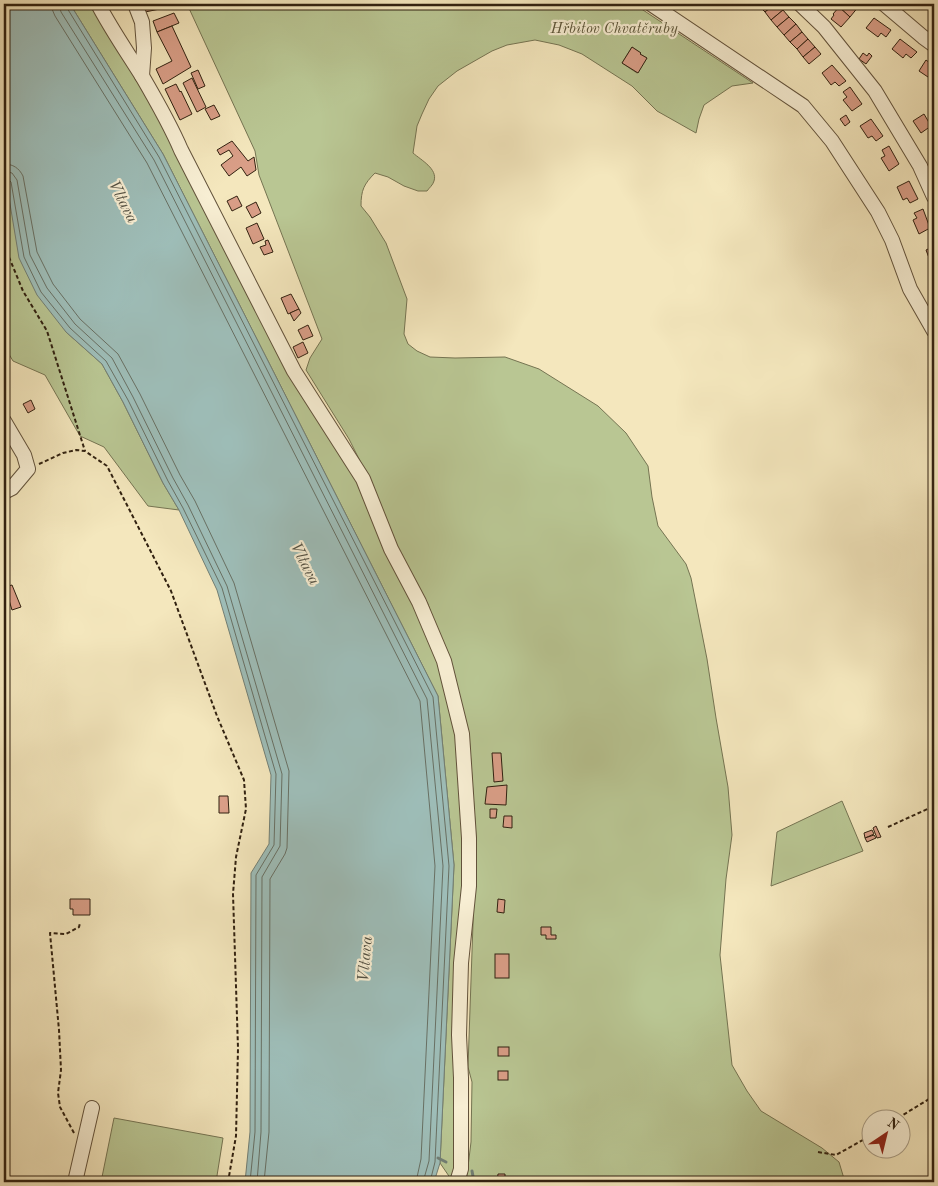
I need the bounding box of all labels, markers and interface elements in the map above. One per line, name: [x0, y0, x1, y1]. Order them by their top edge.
park label: Hřbitov Chvatěruby: [549, 22, 678, 37]
water label: Vltava: [105, 178, 140, 226]
water label: Vltava: [287, 540, 322, 588]
water label: Vltava: [356, 935, 376, 983]
north arrow: [860, 1108, 910, 1158]
text: N: [884, 1115, 902, 1133]

